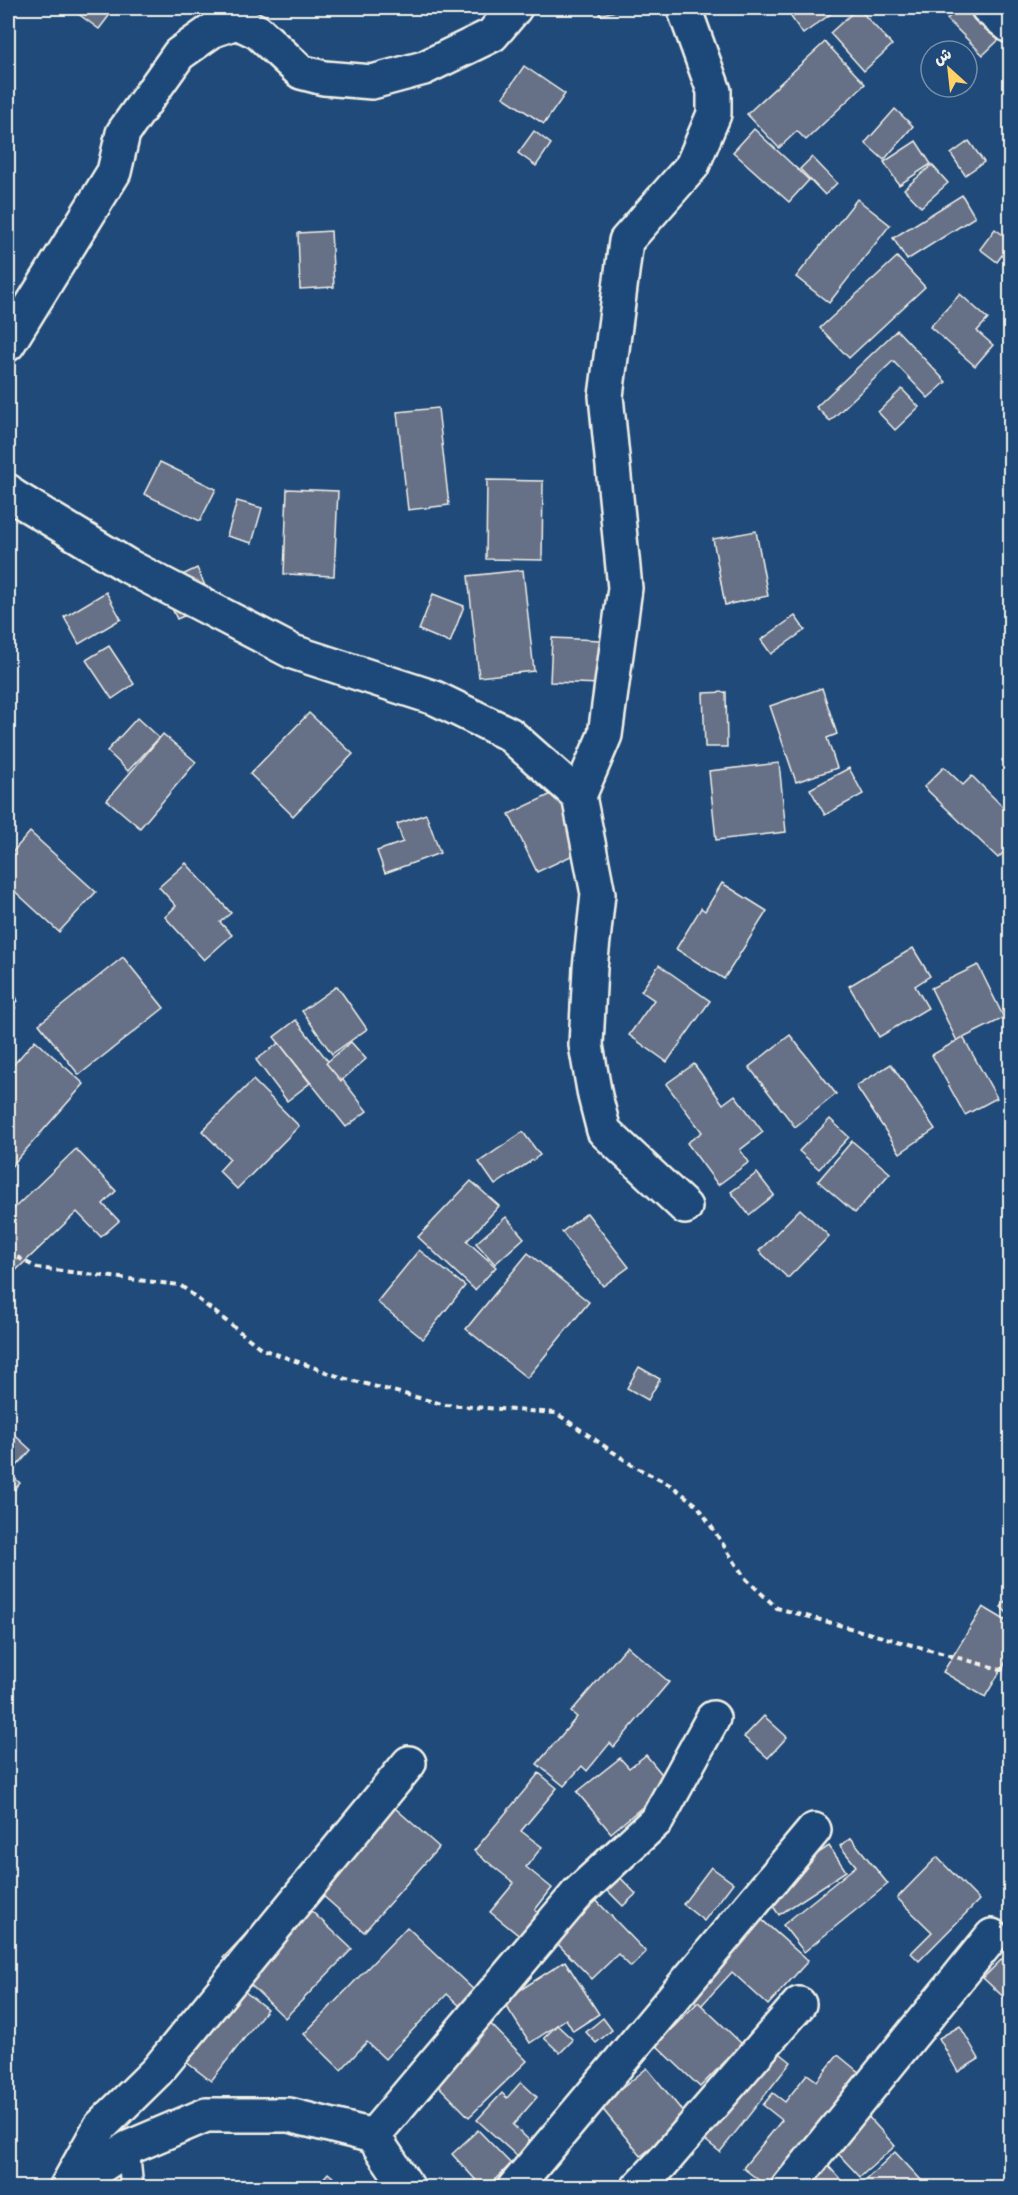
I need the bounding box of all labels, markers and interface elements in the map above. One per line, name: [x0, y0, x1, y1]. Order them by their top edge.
north arrow: [919, 39, 979, 99]
text: ش: [930, 44, 955, 69]

